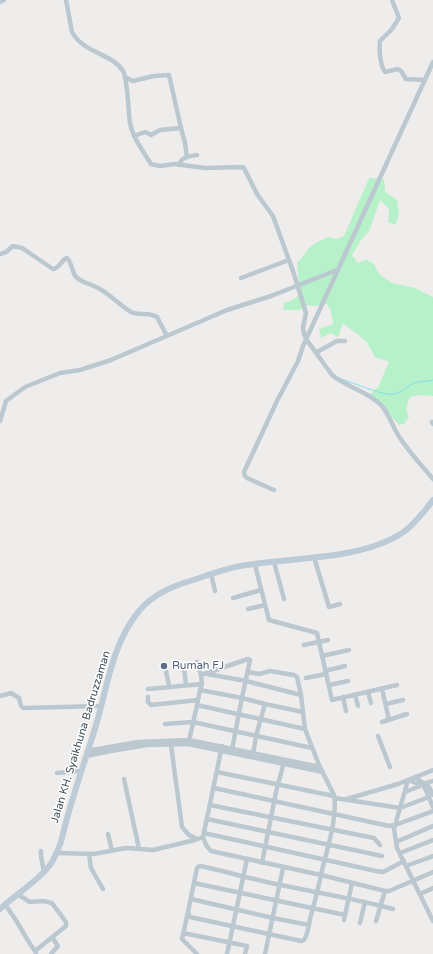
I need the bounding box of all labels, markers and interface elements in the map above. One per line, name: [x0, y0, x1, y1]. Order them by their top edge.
street label: Jalan KH. Syaikhuna Badruzzaman: [48, 649, 114, 825]
place label: Rumah FJ: [172, 659, 224, 673]
marker: Rumah FJ: [159, 661, 169, 671]

